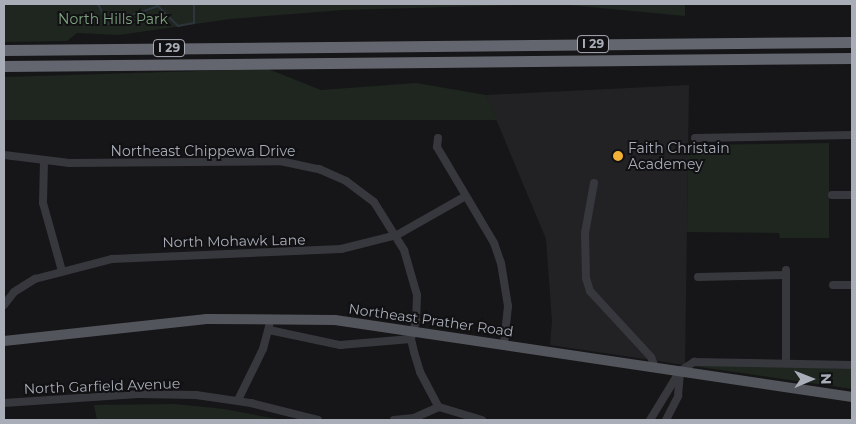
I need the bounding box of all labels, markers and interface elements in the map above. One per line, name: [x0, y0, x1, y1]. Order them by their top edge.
park label: North Hills Park: [58, 11, 168, 27]
road number: I 29: [577, 34, 609, 54]
road number: I 29: [153, 38, 185, 58]
place label: Faith Christain Academey: [628, 140, 730, 172]
street label: Northeast Chippewa Drive: [111, 143, 295, 159]
marker: Faith Christain Academey: [612, 150, 624, 162]
street label: North Mohawk Lane: [162, 231, 306, 251]
street label: Northeast Prather Road: [347, 300, 515, 340]
north arrow: [786, 354, 836, 404]
text: N: [817, 373, 835, 385]
street label: North Garfield Avenue: [24, 375, 180, 397]

